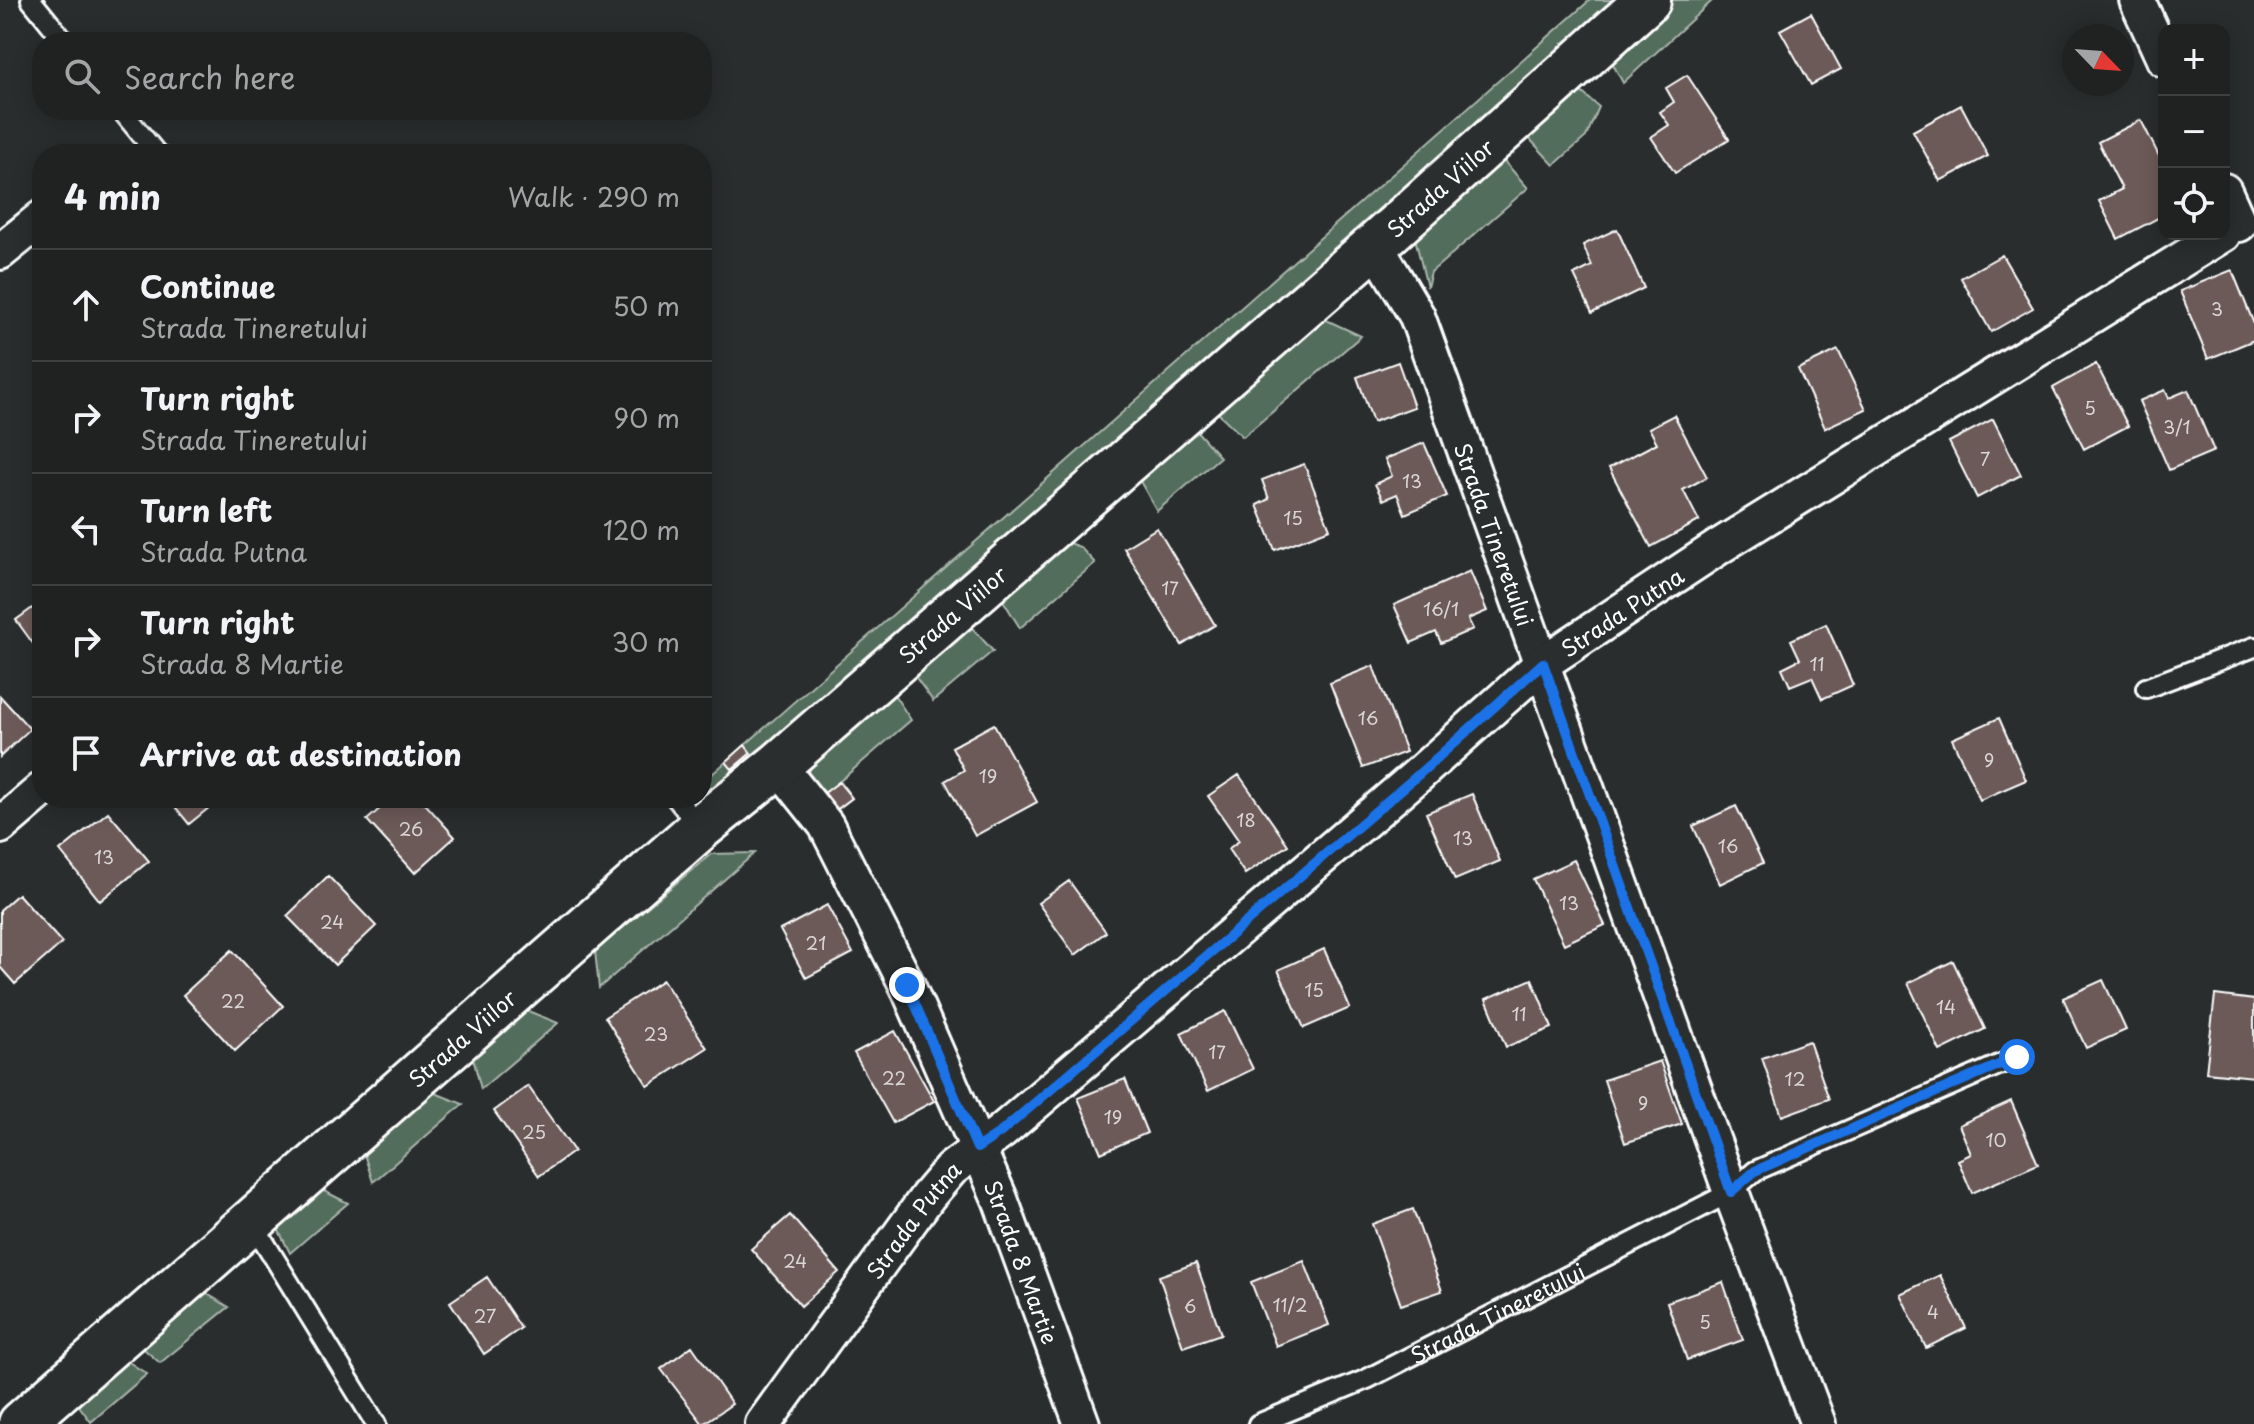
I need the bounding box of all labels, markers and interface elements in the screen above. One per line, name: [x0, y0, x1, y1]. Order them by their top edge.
north arrow: [2062, 24, 2134, 96]
map controls: [2158, 24, 2230, 240]
button: +: [2158, 24, 2230, 96]
search box: [32, 32, 712, 120]
icon: search: [60, 54, 104, 98]
text: Search here: [124, 54, 296, 99]
button: −: [2158, 96, 2230, 168]
street label: Strada Viilor: [1378, 129, 1501, 244]
button: locate: [2158, 168, 2230, 240]
text: 4 min: [64, 170, 161, 222]
text: Walk · 290 m: [508, 177, 680, 216]
text: Continue: [140, 263, 275, 308]
icon: ahead: [64, 283, 108, 327]
text: 50 m: [613, 286, 680, 325]
house number: 3: [2211, 295, 2223, 322]
text: Strada Tineretului: [140, 308, 368, 347]
text: Turn right: [140, 375, 295, 420]
house number: 5: [2084, 394, 2096, 421]
icon: right: [64, 395, 108, 439]
text: 90 m: [613, 398, 680, 437]
house number: 3/1: [2163, 413, 2191, 440]
text: Strada Tineretului: [140, 420, 368, 459]
street label: Strada Tineretului: [1447, 438, 1543, 630]
house number: 7: [1980, 445, 1990, 472]
house number: 13: [1402, 467, 1422, 494]
text: Turn left: [140, 487, 272, 532]
house number: 15: [1283, 504, 1303, 531]
icon: left: [64, 507, 108, 551]
text: 120 m: [603, 510, 680, 549]
text: Strada Putna: [140, 532, 307, 571]
street label: Strada Viilor: [890, 557, 1014, 670]
street label: Strada Putna: [1553, 558, 1690, 664]
house number: 17: [1161, 574, 1179, 601]
house number: 16/1: [1423, 595, 1459, 622]
text: Turn right: [140, 599, 295, 644]
icon: right: [64, 619, 108, 663]
text: 30 m: [612, 622, 680, 661]
text: Strada 8 Martie: [140, 644, 344, 683]
house number: 11: [1809, 650, 1825, 677]
house number: 16: [1358, 704, 1378, 731]
icon: arrive: [64, 731, 108, 775]
text: Arrive at destination: [140, 731, 462, 776]
house number: 9: [1984, 746, 1994, 773]
house number: 19: [979, 762, 997, 789]
house number: 18: [1236, 806, 1256, 833]
house number: 26: [399, 815, 423, 842]
house number: 13: [1453, 824, 1473, 851]
house number: 16: [1718, 832, 1738, 859]
house number: 13: [94, 843, 114, 870]
house number: 13: [1559, 889, 1579, 916]
house number: 24: [320, 908, 344, 935]
house number: 21: [806, 929, 826, 956]
route end: [889, 967, 925, 1003]
house number: 15: [1304, 976, 1324, 1003]
street label: Strada Viilor: [400, 980, 523, 1094]
house number: 22: [221, 987, 245, 1014]
house number: 14: [1936, 993, 1956, 1020]
house number: 11: [1511, 1000, 1527, 1027]
house number: 23: [644, 1020, 668, 1047]
house number: 17: [1208, 1038, 1226, 1065]
route start: [1999, 1039, 2035, 1075]
house number: 22: [882, 1064, 906, 1091]
house number: 12: [1785, 1065, 1805, 1092]
house number: 9: [1638, 1089, 1648, 1116]
house number: 19: [1104, 1103, 1122, 1130]
house number: 25: [522, 1118, 546, 1145]
house number: 10: [1985, 1126, 2007, 1153]
street label: Strada Putna: [857, 1151, 968, 1285]
street label: Strada 8 Martie: [977, 1174, 1068, 1348]
house number: 24: [783, 1247, 807, 1274]
street label: Strada Tineretului: [1404, 1254, 1590, 1371]
house number: 11/2: [1272, 1291, 1308, 1318]
house number: 6: [1184, 1292, 1196, 1319]
house number: 4: [1927, 1298, 1939, 1325]
house number: 27: [474, 1302, 496, 1329]
house number: 5: [1699, 1308, 1711, 1335]

